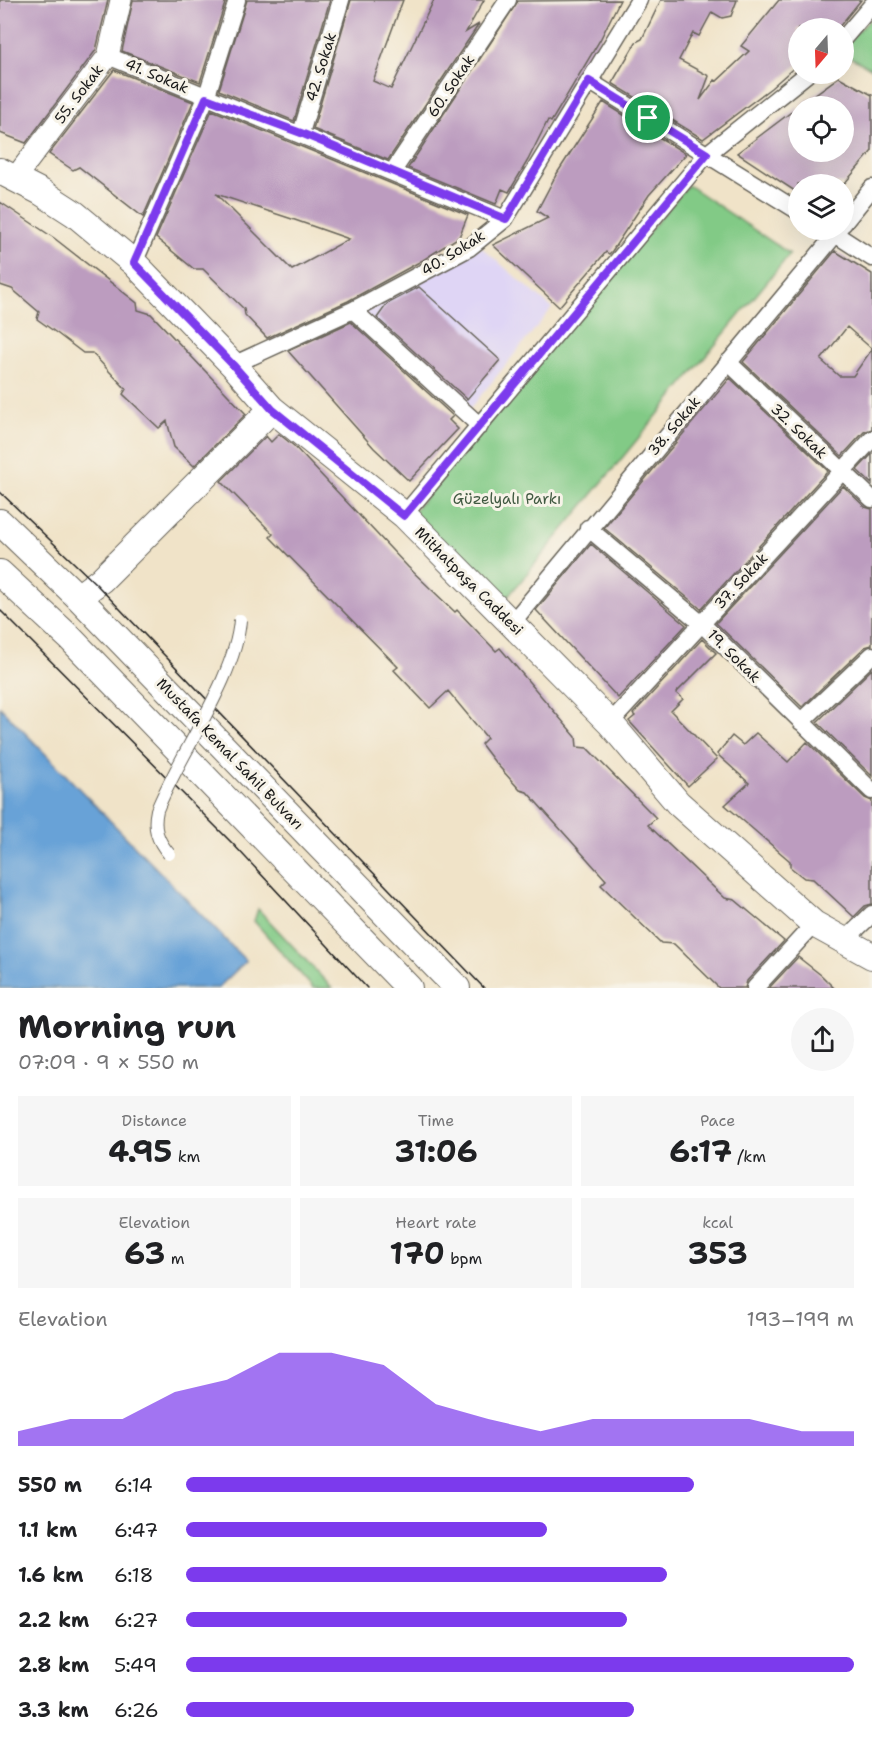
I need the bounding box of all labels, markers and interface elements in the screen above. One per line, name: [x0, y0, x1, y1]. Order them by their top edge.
north arrow: [788, 18, 854, 84]
map controls: [788, 18, 854, 240]
street label: 42. Sokak: [301, 30, 341, 104]
street label: 60. Sokak: [423, 51, 479, 121]
street label: 41. Sokak: [122, 54, 192, 98]
street label: 55. Sokak: [50, 60, 108, 128]
pin: [622, 92, 673, 143]
button: locate: [788, 96, 854, 162]
icon: arrive: [631, 101, 664, 134]
button: layers: [788, 174, 854, 240]
street label: 40. Sokak: [417, 225, 489, 281]
street label: 38. Sokak: [643, 392, 705, 460]
street label: 32. Sokak: [766, 399, 832, 463]
park label: Güzelyalı Parkı: [453, 489, 561, 509]
street label: Mithatpaşa Caddesi: [410, 522, 528, 640]
street label: 37. Sokak: [710, 549, 772, 613]
street label: 19. Sokak: [703, 625, 765, 687]
street label: Mustafa Kemal Sahil Bulvarı: [152, 674, 308, 834]
text: Morning run: [18, 1004, 236, 1049]
button: share: [791, 1008, 854, 1071]
text: 07:09 · 9 × 550 m: [18, 1049, 199, 1075]
text: Distance: [122, 1110, 187, 1131]
text: Time: [418, 1110, 454, 1131]
text: Pace: [700, 1110, 735, 1131]
text: 4.95: [108, 1131, 172, 1172]
text: 31:06: [394, 1131, 478, 1172]
text: 6:17: [669, 1131, 732, 1172]
text: km: [172, 1146, 200, 1167]
text: /km: [732, 1146, 766, 1167]
text: Elevation: [119, 1212, 190, 1233]
text: Heart rate: [395, 1212, 477, 1233]
text: kcal: [702, 1212, 733, 1233]
text: 63: [124, 1233, 165, 1274]
text: 170: [390, 1233, 445, 1274]
text: 353: [688, 1233, 748, 1274]
text: m: [165, 1248, 184, 1269]
text: bpm: [445, 1248, 482, 1269]
text: Elevation: [18, 1306, 108, 1332]
text: 193–199 m: [747, 1306, 854, 1332]
text: 550 m: [18, 1472, 82, 1498]
text: 6:14: [114, 1472, 153, 1498]
text: 1.1 km: [18, 1517, 77, 1543]
text: 6:47: [114, 1517, 158, 1543]
text: 1.6 km: [18, 1562, 84, 1588]
text: 6:18: [114, 1562, 153, 1588]
text: 2.2 km: [18, 1607, 89, 1633]
text: 6:27: [114, 1607, 158, 1633]
text: 2.8 km: [18, 1652, 89, 1678]
text: 5:49: [114, 1652, 157, 1678]
text: 3.3 km: [18, 1697, 89, 1723]
text: 6:26: [114, 1697, 159, 1723]

